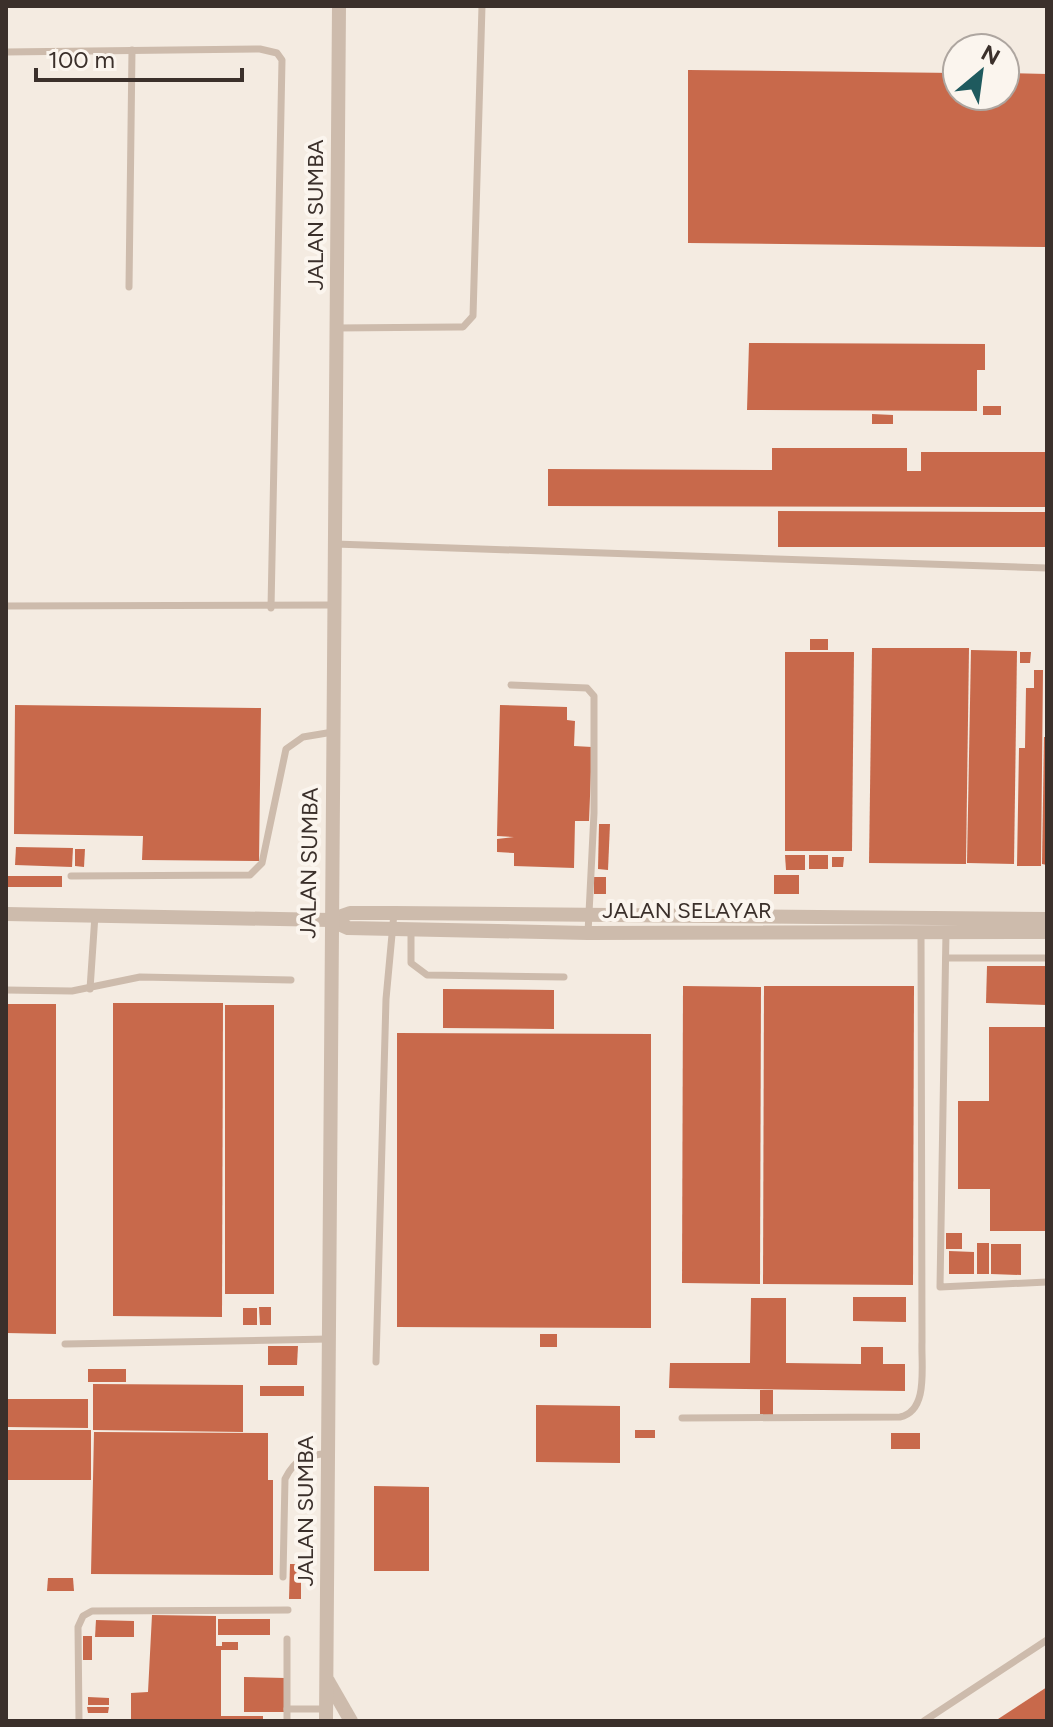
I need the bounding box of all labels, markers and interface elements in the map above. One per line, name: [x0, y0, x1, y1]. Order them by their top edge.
scale bar: [36, 32, 242, 82]
north arrow: [941, 32, 1021, 112]
text: N: [976, 39, 1004, 71]
text: 100 m: [48, 45, 115, 74]
street label: JALAN SUMBA: [302, 139, 329, 291]
street label: JALAN SUMBA: [294, 787, 324, 939]
street label: JALAN SELAYAR: [602, 897, 772, 924]
street label: JALAN SUMBA: [292, 1435, 319, 1587]

